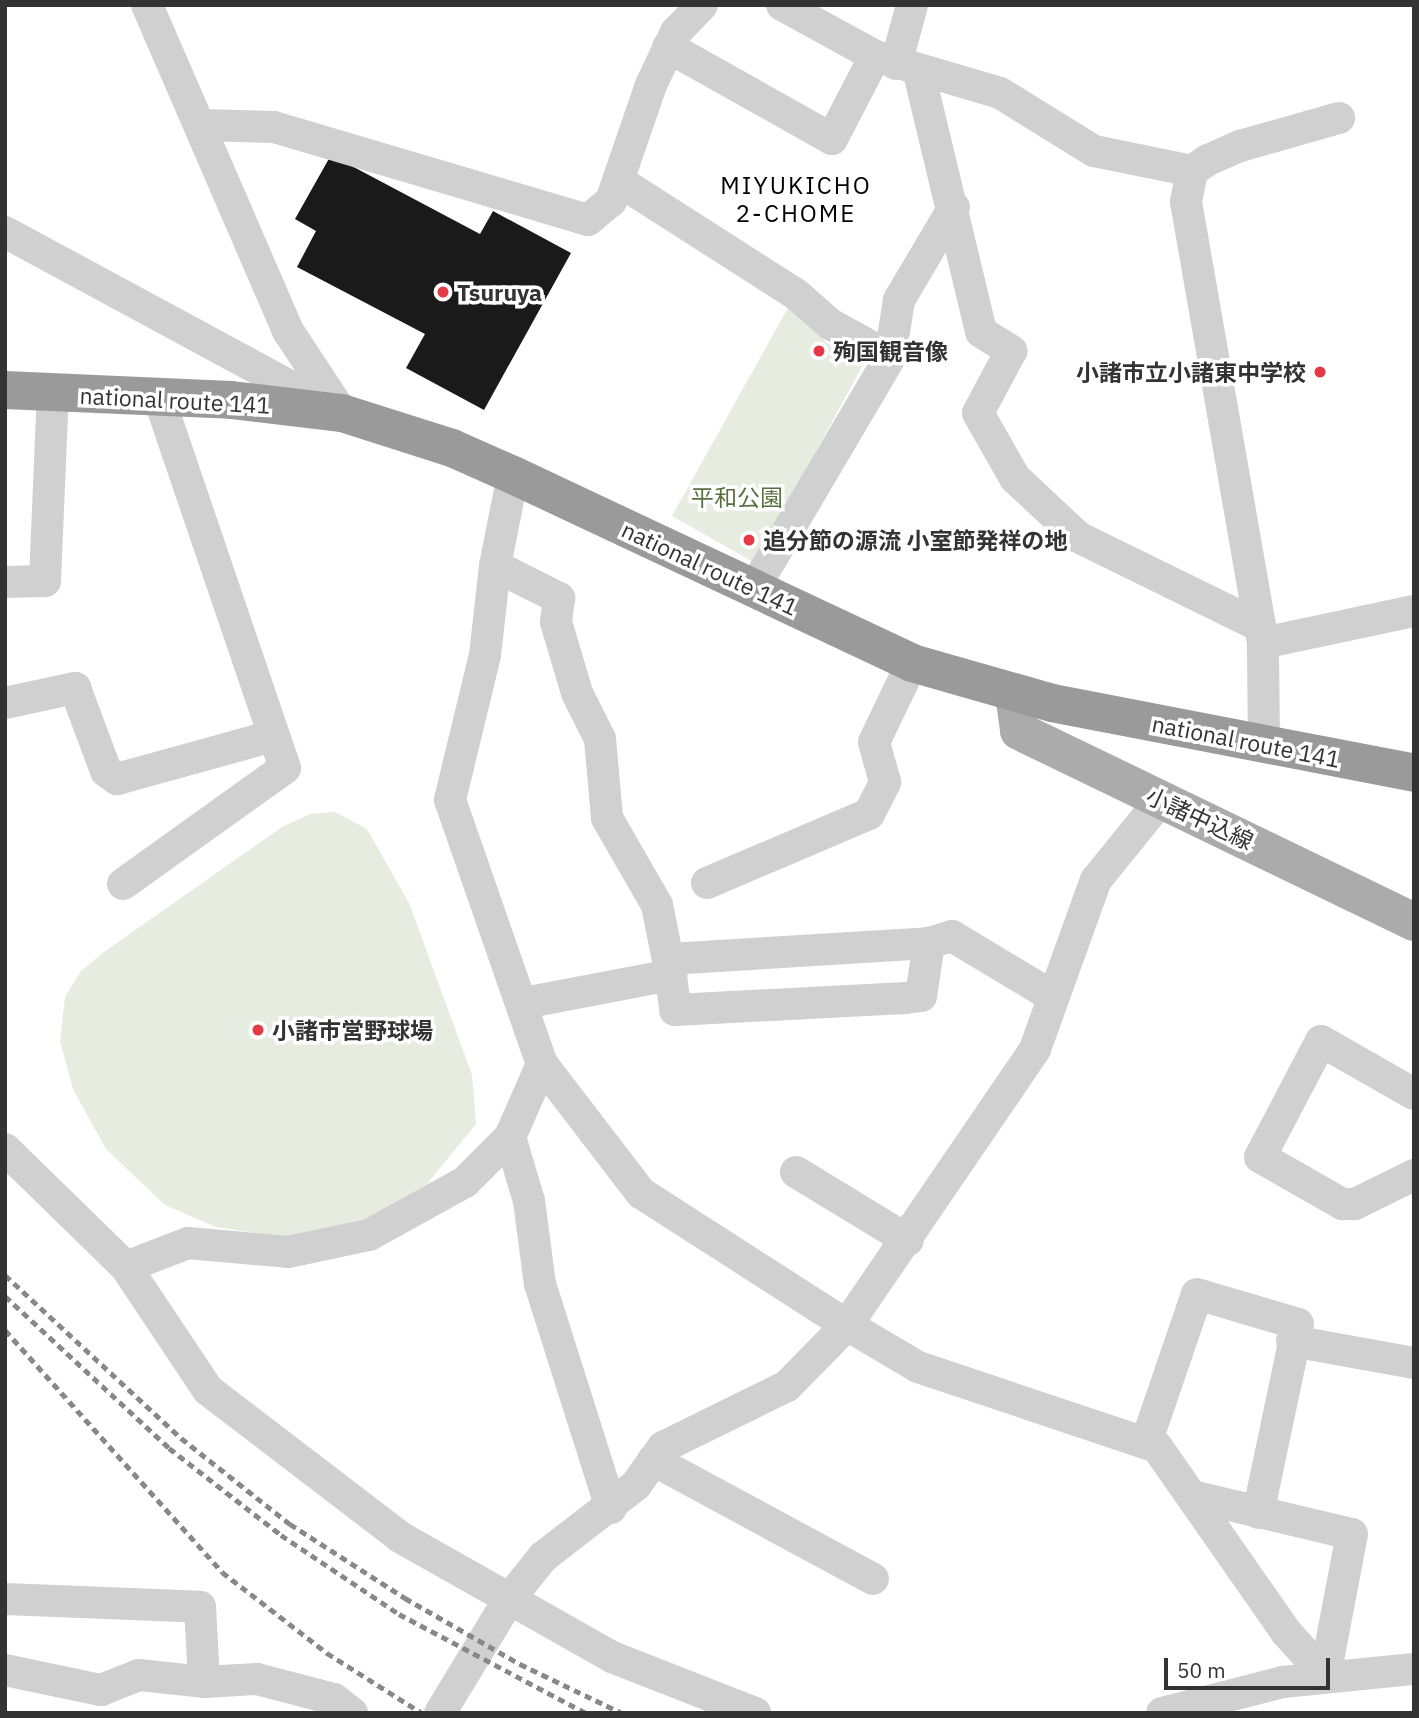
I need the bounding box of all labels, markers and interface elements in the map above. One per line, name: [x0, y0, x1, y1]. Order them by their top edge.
district label: MIYUKICHO 2-CHOME: [721, 172, 871, 228]
place label: Tsuruya: [457, 278, 542, 306]
marker: Tsuruya: [435, 284, 451, 300]
place label: 殉国観音像: [833, 337, 948, 365]
marker: 殉国観音像: [811, 343, 827, 359]
place label: 小諸市立小諸東中学校: [1076, 358, 1306, 386]
marker: 小諸市立小諸東中学校: [1312, 364, 1328, 380]
street label: national route 141: [79, 381, 271, 419]
park label: 平和公園: [691, 483, 783, 511]
street label: national route 141: [618, 515, 802, 621]
place label: 追分節の源流 小室節発祥の地: [763, 526, 1067, 554]
marker: 追分節の源流 小室節発祥の地: [741, 532, 757, 548]
street label: national route 141: [1150, 709, 1342, 773]
street label: 小諸中込線: [1142, 781, 1258, 855]
place label: 小諸市営野球場: [272, 1016, 433, 1044]
marker: 小諸市営野球場: [250, 1022, 266, 1038]
scale bar: [1167, 1644, 1333, 1688]
text: 50 m: [1177, 1656, 1226, 1684]

